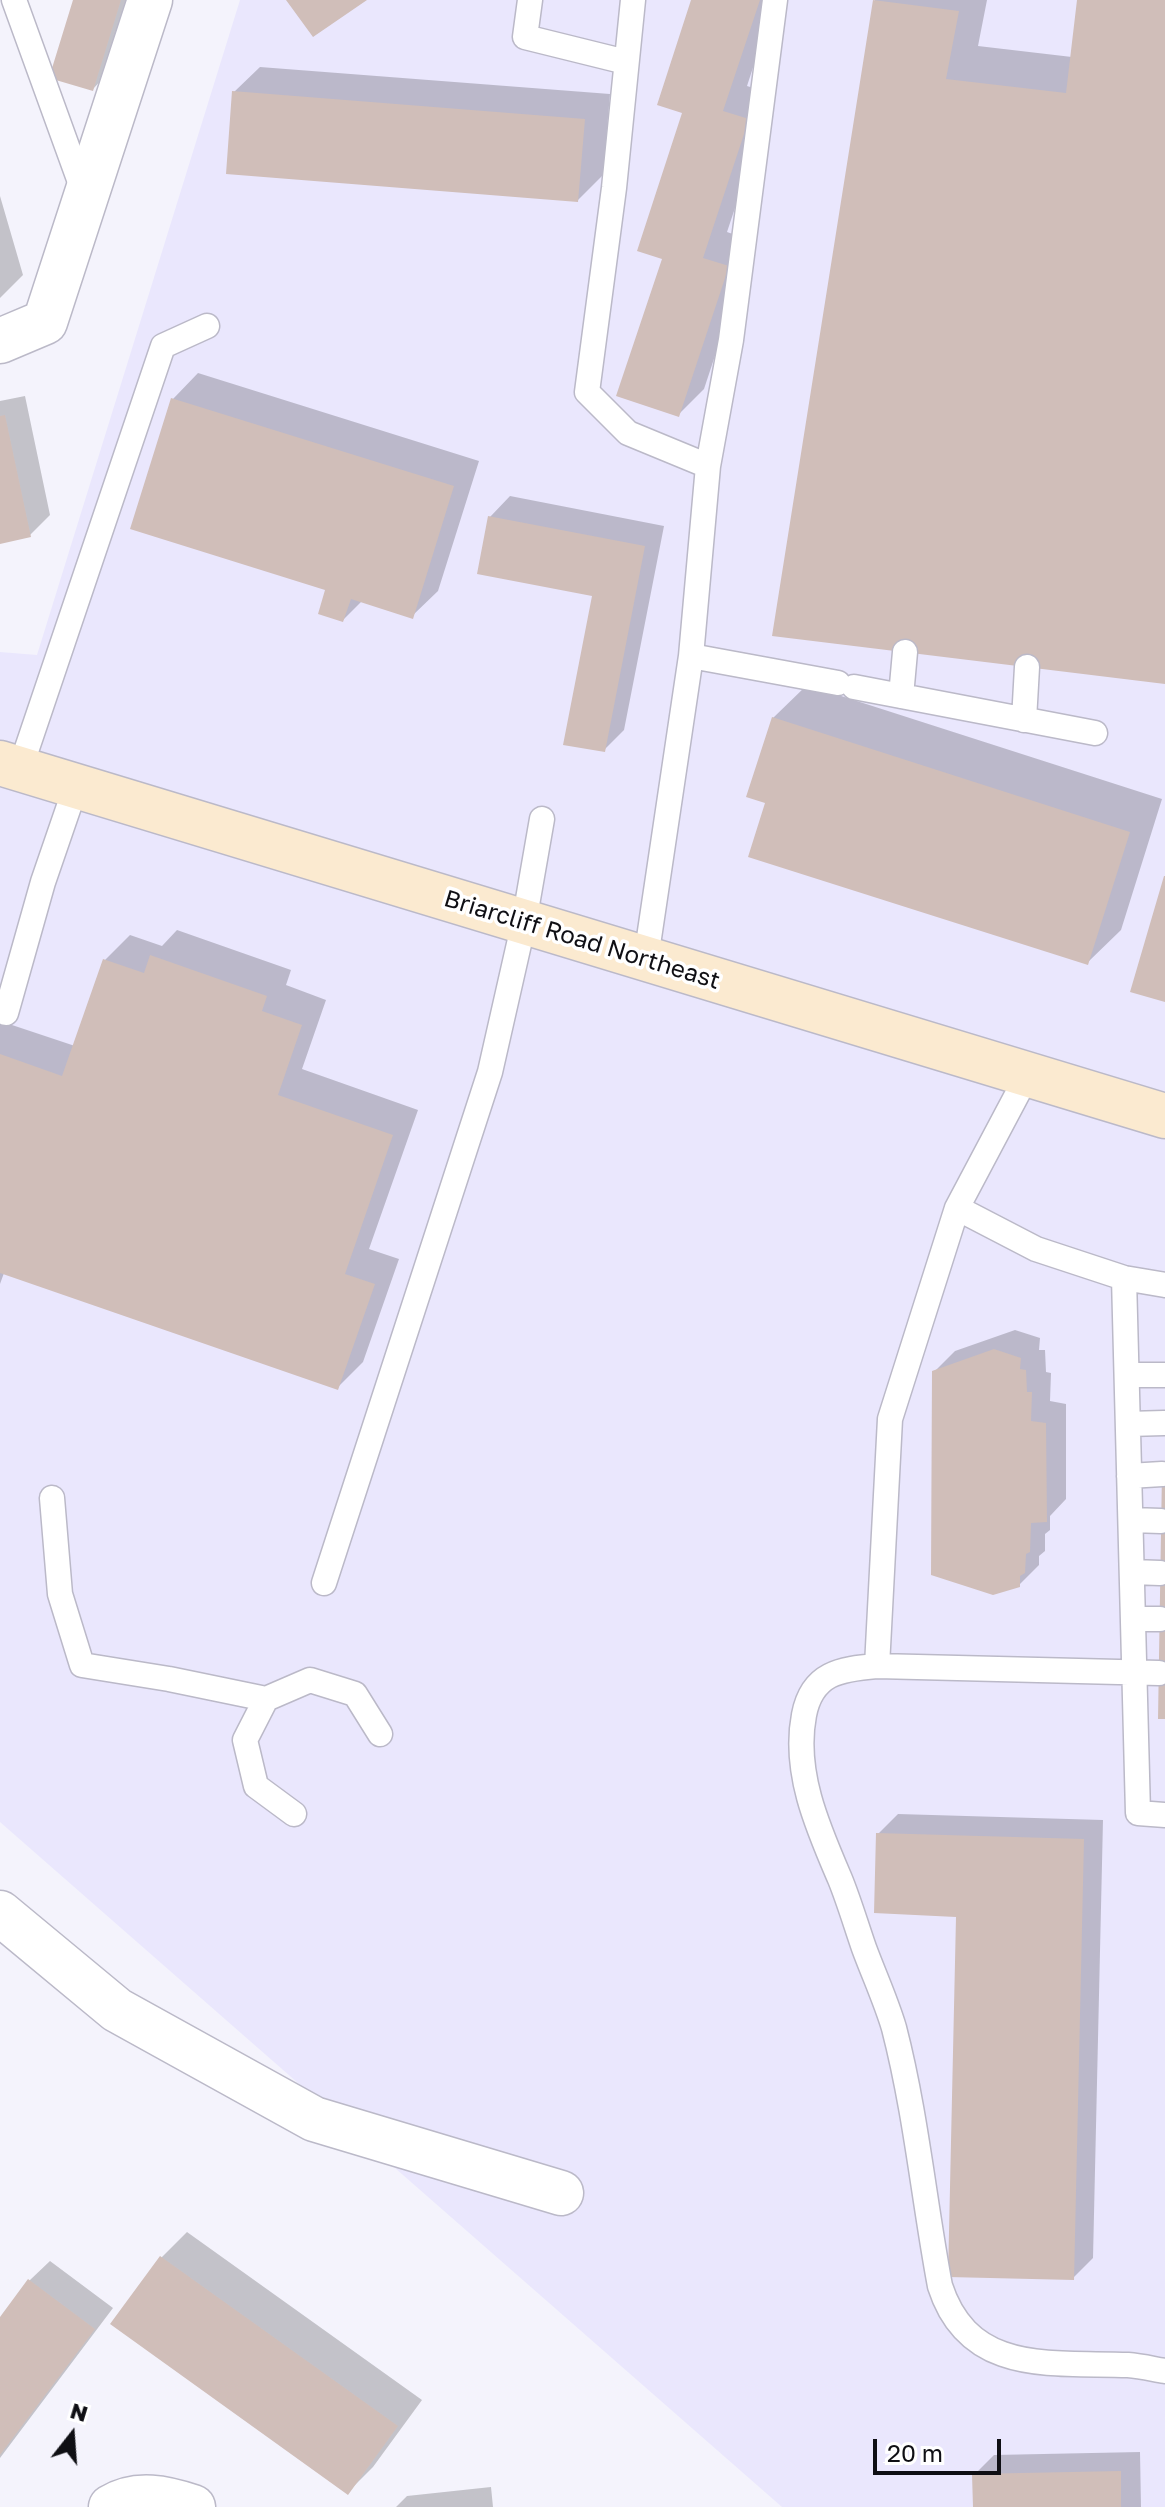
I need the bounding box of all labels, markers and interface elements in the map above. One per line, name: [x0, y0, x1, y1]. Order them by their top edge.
street label: Briarcliff Road Northeast: [441, 884, 723, 996]
north arrow: [32, 2395, 112, 2475]
text: N: [67, 2396, 91, 2427]
scale bar: [877, 2423, 1005, 2473]
text: 20 m: [887, 2438, 943, 2467]

